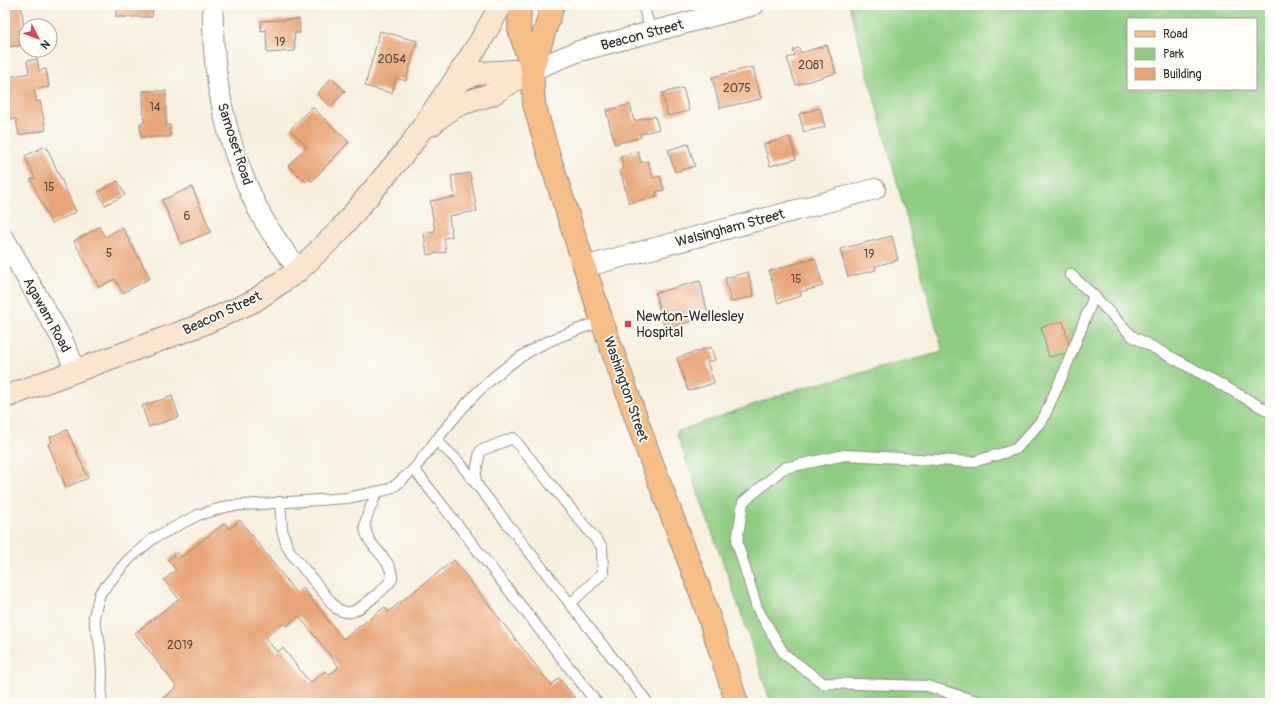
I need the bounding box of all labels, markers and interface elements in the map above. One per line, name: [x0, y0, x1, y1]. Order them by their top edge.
street label: Beacon Street: [599, 16, 685, 54]
north arrow: [18, 18, 58, 58]
legend: [1127, 18, 1257, 90]
text: Road: [1163, 27, 1188, 42]
house number: 19: [275, 35, 285, 50]
text: N: [37, 37, 52, 52]
text: Park: [1163, 47, 1184, 62]
house number: 2054: [378, 52, 406, 67]
house number: 2081: [798, 58, 824, 73]
text: Building: [1163, 67, 1202, 82]
house number: 2075: [723, 81, 751, 96]
house number: 14: [149, 100, 161, 115]
street label: Samoset Road: [214, 101, 256, 187]
house number: 15: [43, 180, 55, 195]
street label: Walsingham Street: [674, 205, 787, 251]
house number: 6: [184, 209, 191, 224]
house number: 5: [106, 246, 112, 261]
house number: 19: [864, 247, 874, 262]
house number: 15: [790, 272, 802, 287]
street label: Agawam Road: [19, 275, 75, 356]
street label: Beacon Street: [180, 287, 264, 339]
place label: Newton-Wellesley Hospital: [636, 308, 744, 341]
marker: Newton-Wellesley Hospital: [623, 319, 633, 329]
street label: Washington Street: [600, 334, 652, 444]
house number: 2019: [167, 638, 193, 653]

